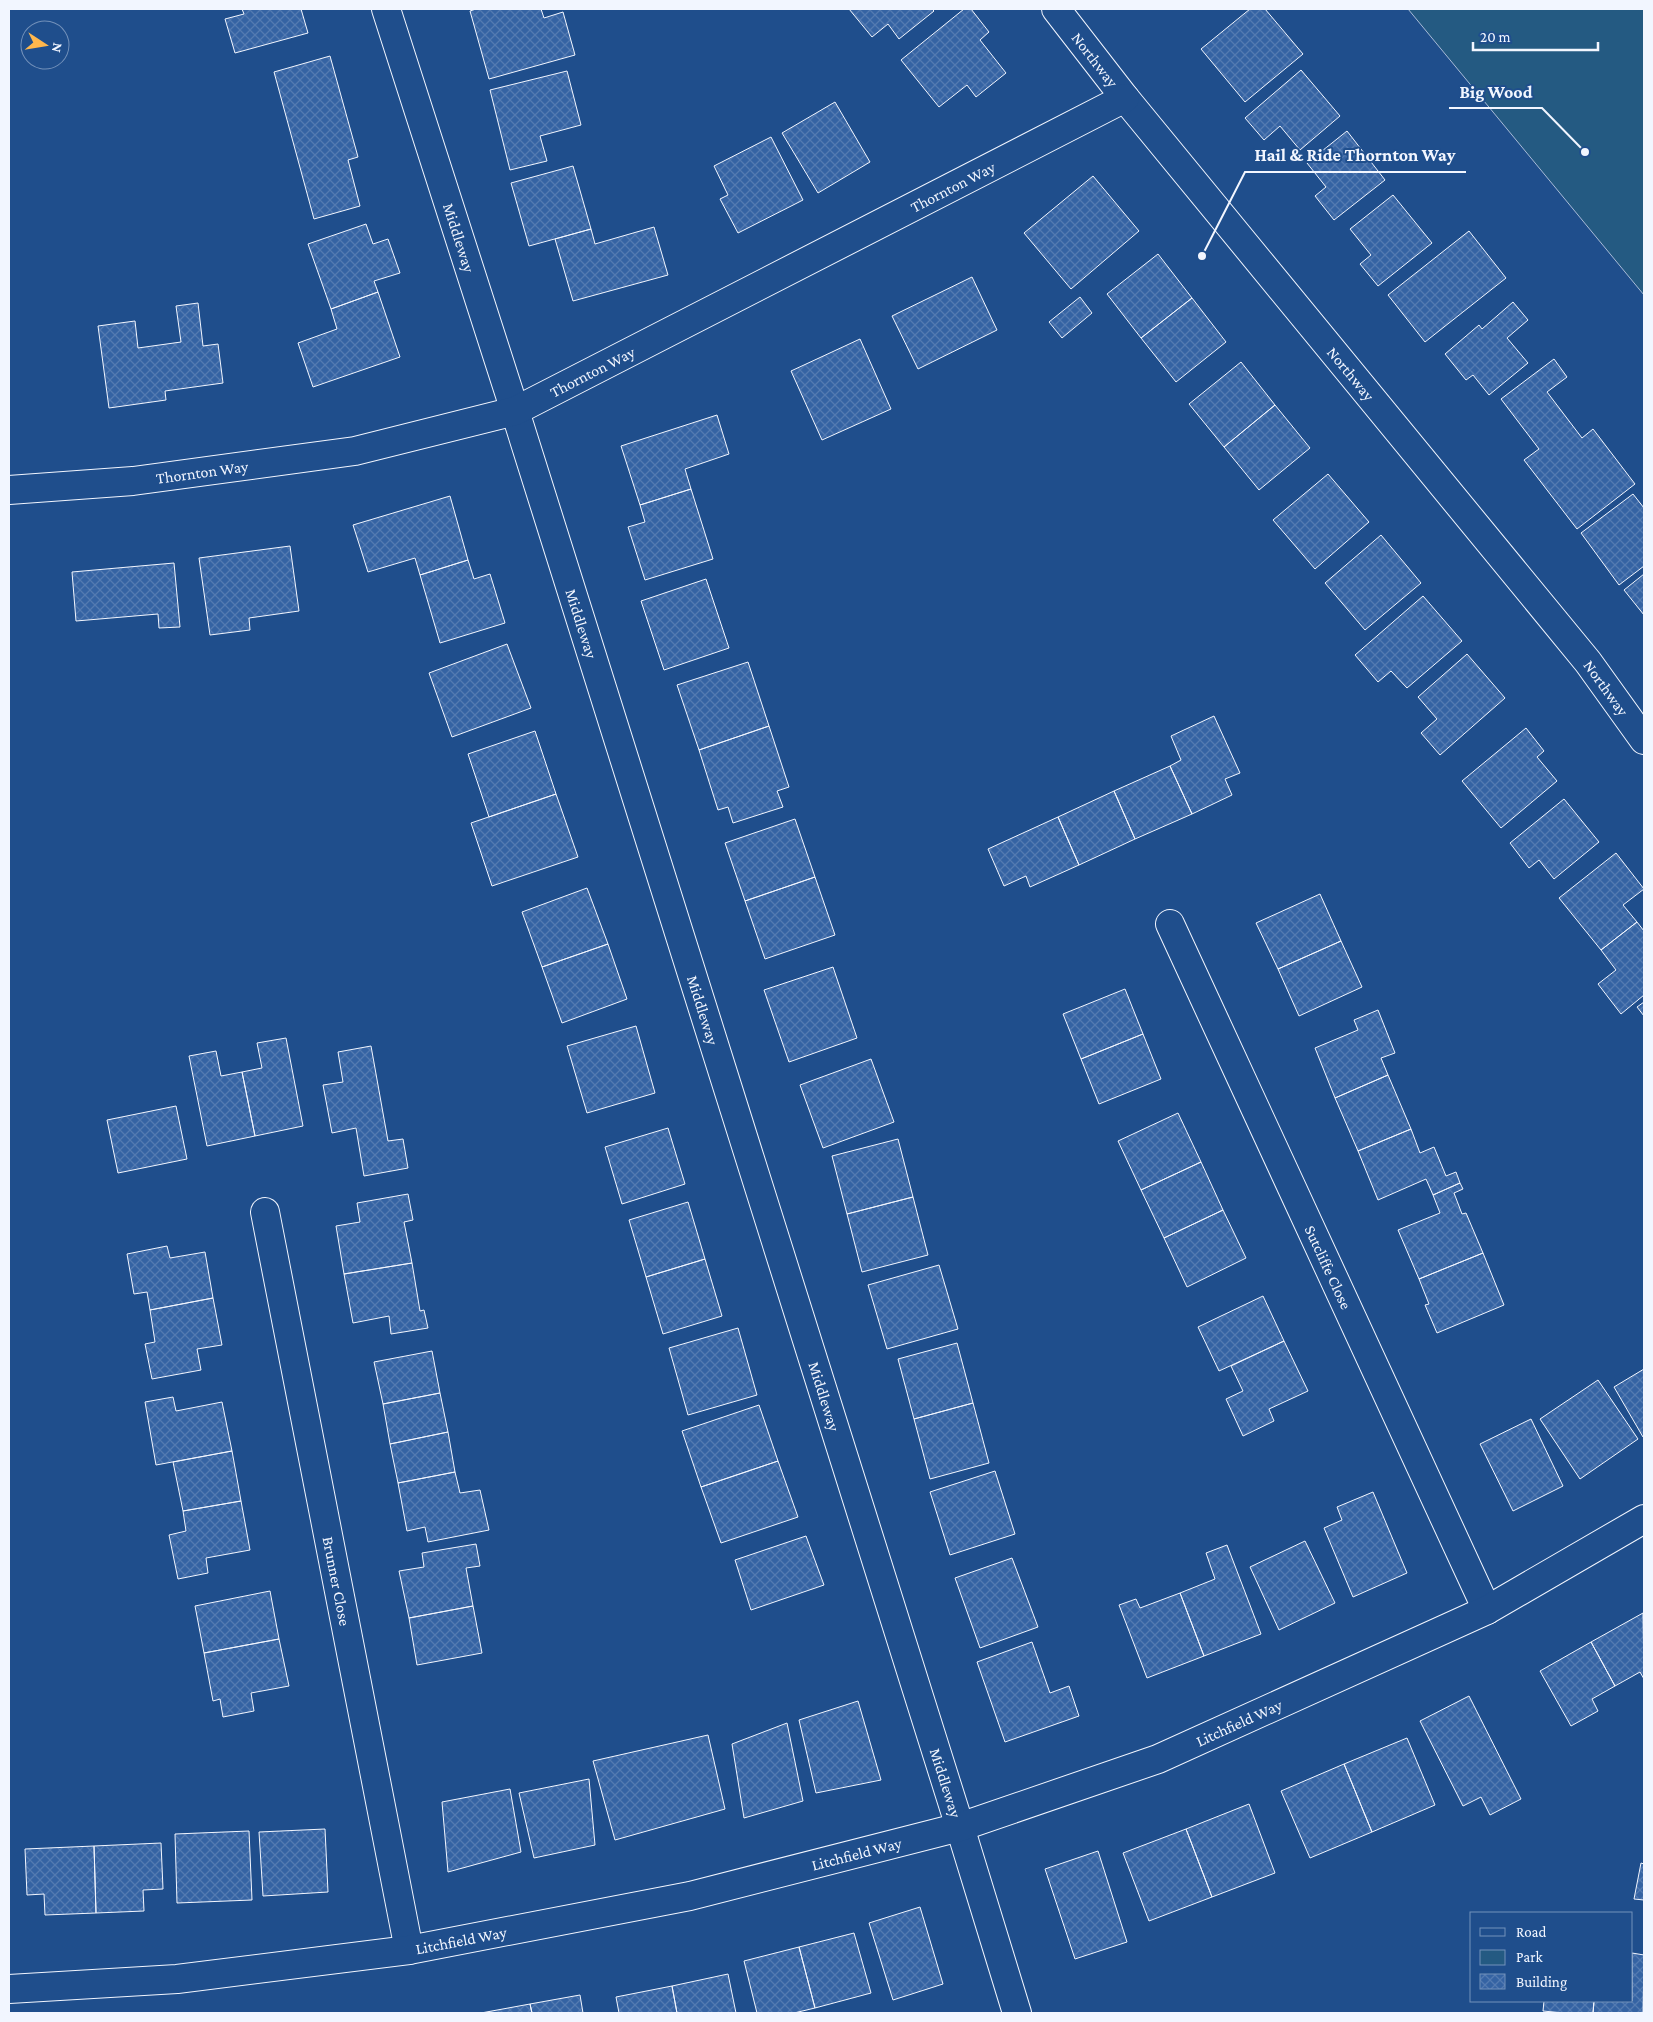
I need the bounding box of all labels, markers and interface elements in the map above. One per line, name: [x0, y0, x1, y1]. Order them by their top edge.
north arrow: [20, 20, 70, 70]
scale bar: [1473, 20, 1598, 52]
street label: Northway: [1068, 29, 1122, 92]
text: 20 m: [1480, 29, 1511, 45]
text: N: [49, 41, 67, 54]
callout: Big Wood: [1449, 75, 1542, 108]
text: Big Wood: [1459, 82, 1533, 102]
callout: Hail & Ride Thornton Way: [1245, 139, 1466, 172]
text: Hail & Ride Thornton Way: [1254, 145, 1456, 165]
street label: Thornton Way: [908, 158, 999, 216]
street label: Middleway: [440, 201, 478, 275]
street label: Thornton Way: [547, 343, 639, 401]
street label: Northway: [1324, 344, 1378, 405]
street label: Thornton Way: [155, 457, 250, 487]
street label: Middleway: [562, 587, 600, 661]
street label: Northway: [1580, 657, 1632, 720]
street label: Middleway: [684, 973, 722, 1048]
street label: Sutcliffe Close: [1301, 1223, 1355, 1312]
street label: Middleway: [805, 1360, 843, 1434]
street label: Brunner Close: [319, 1535, 354, 1627]
street label: Litchfield Way: [1193, 1696, 1286, 1750]
street label: Middleway: [927, 1746, 965, 1821]
street label: Litchfield Way: [810, 1834, 904, 1874]
legend: [1470, 1912, 1633, 2002]
street label: Litchfield Way: [414, 1923, 509, 1958]
text: Road: [1516, 1924, 1547, 1940]
text: Park: [1516, 1949, 1543, 1965]
text: Building: [1516, 1974, 1567, 1991]

